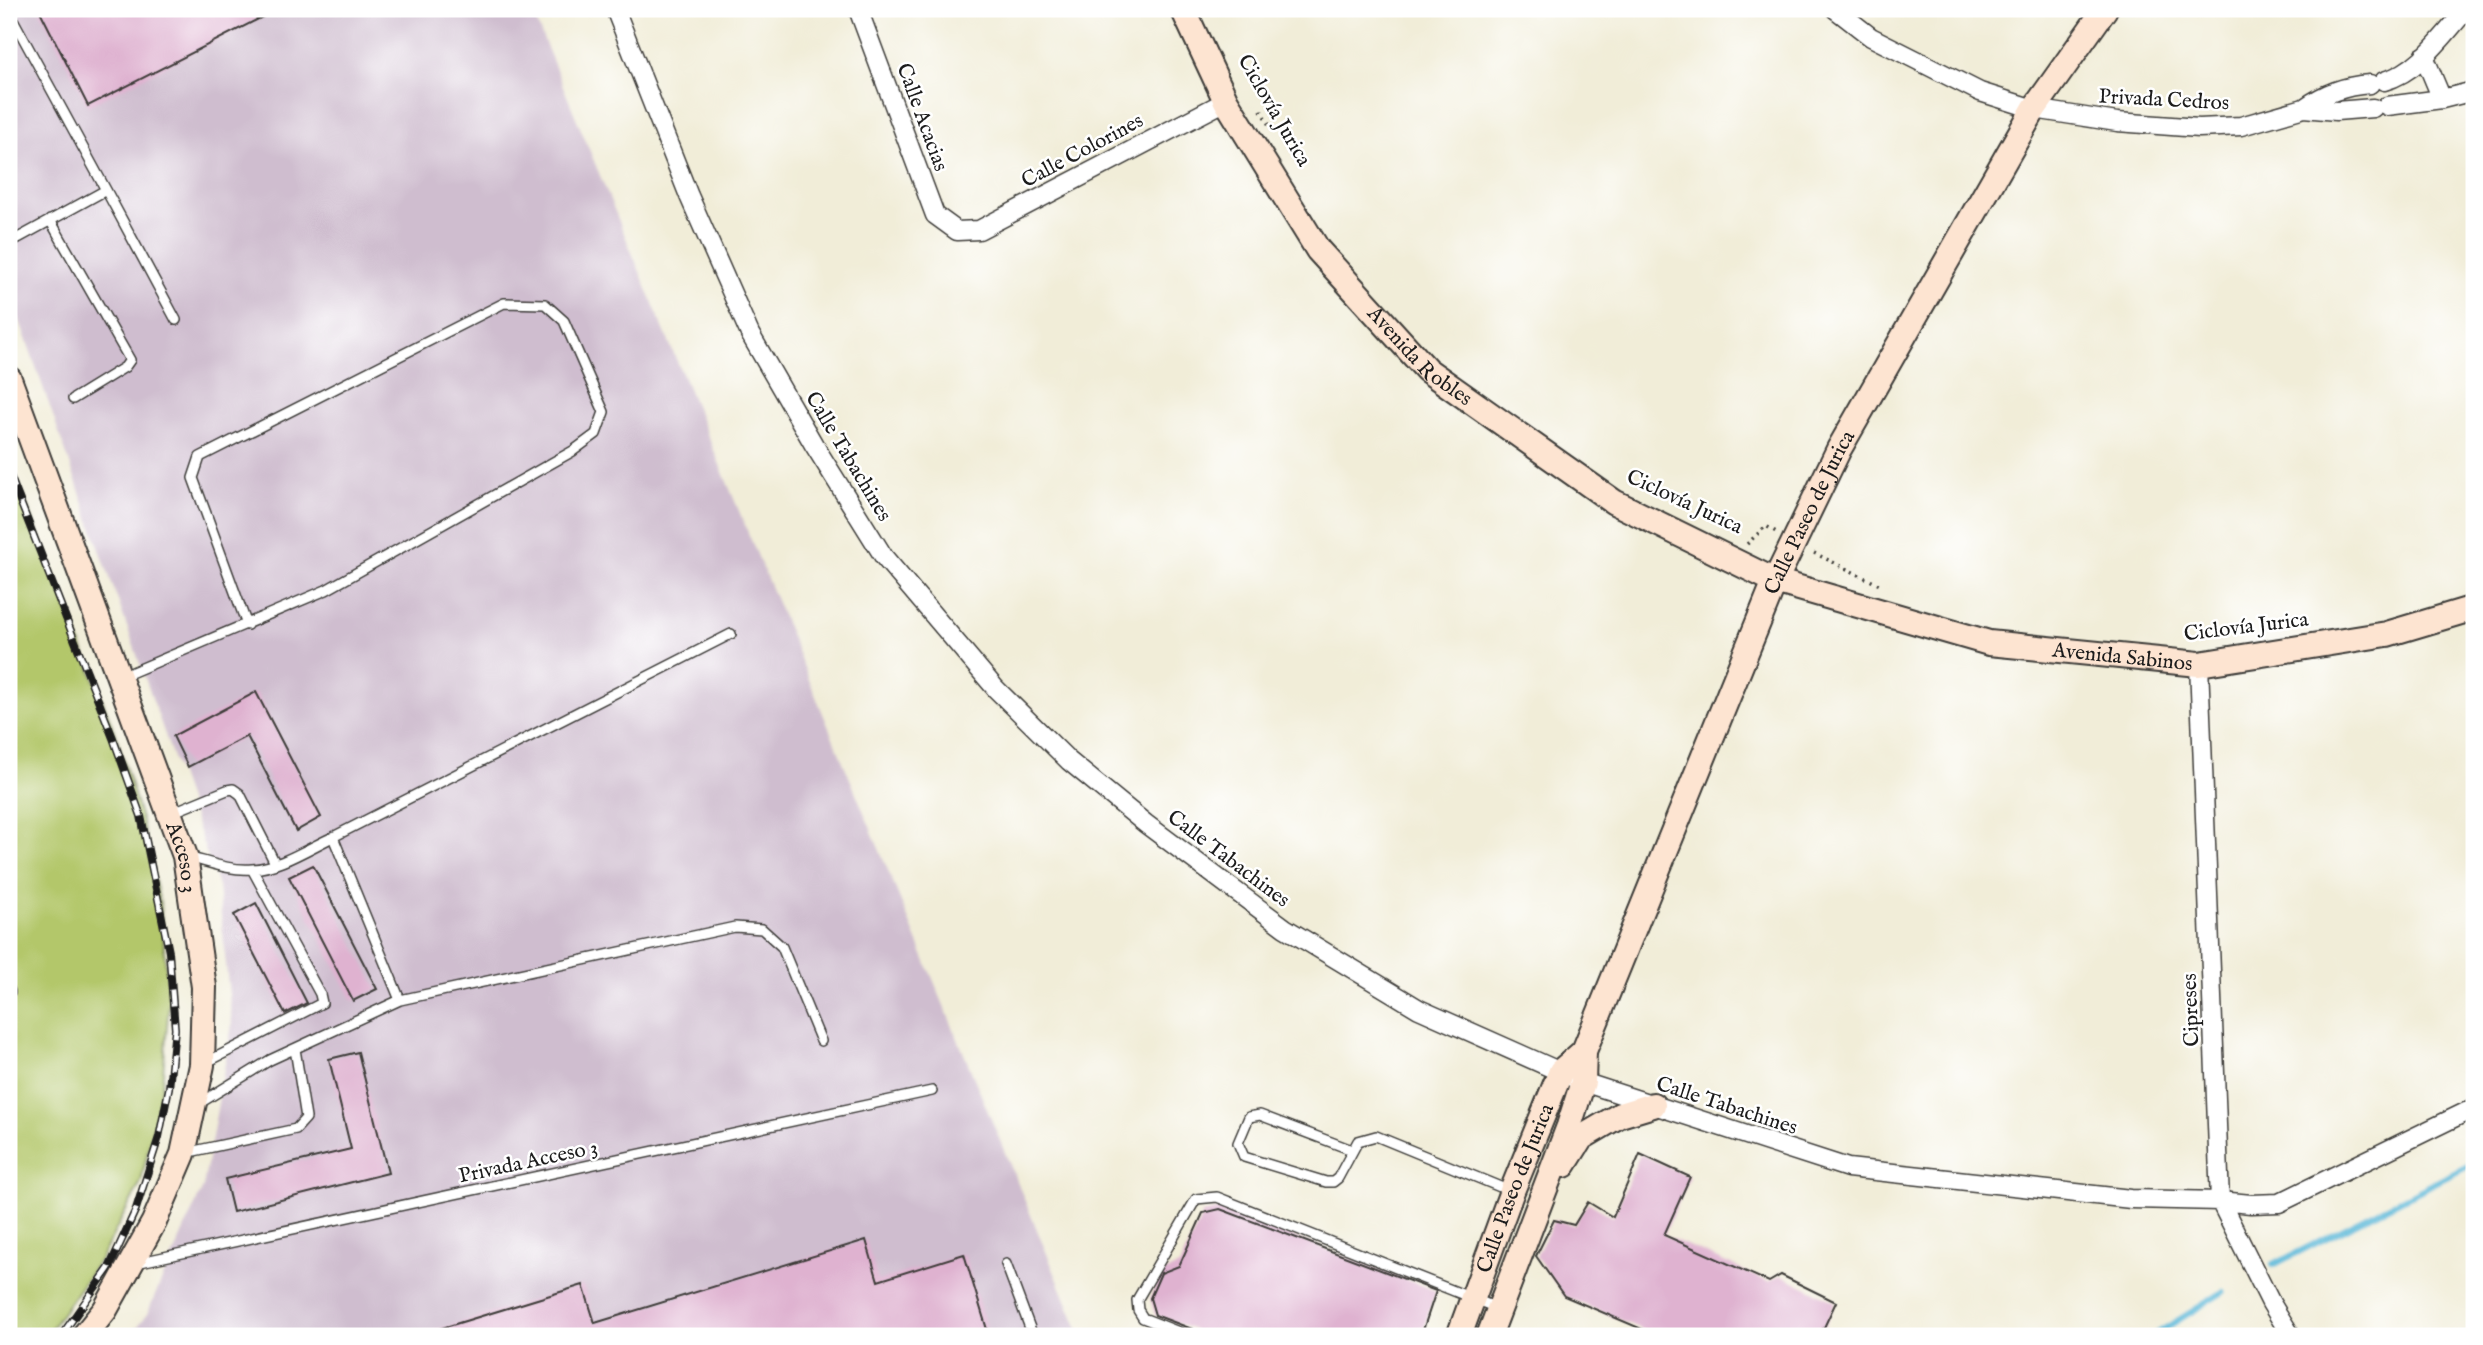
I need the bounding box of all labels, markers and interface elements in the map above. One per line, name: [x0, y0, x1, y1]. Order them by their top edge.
street label: Ciclovía Jurica: [1231, 50, 1317, 172]
street label: Calle Acacias: [890, 60, 954, 175]
street label: Privada Cedros: [2098, 84, 2230, 117]
street label: Calle Colorines: [1017, 108, 1148, 195]
street label: Avenida Robles: [1360, 300, 1477, 413]
street label: Calle Tabachines: [798, 387, 897, 527]
street label: Calle Paseo de Jurica: [1759, 425, 1862, 599]
street label: Ciclovía Jurica: [1622, 464, 1748, 541]
street label: Ciclovía Jurica: [2182, 606, 2311, 649]
street label: Avenida Sabinos: [2050, 637, 2194, 678]
street label: Calle Tabachines: [1161, 804, 1295, 914]
street label: Acceso 3: [158, 817, 202, 895]
street label: Cipreses: [2177, 973, 2206, 1047]
street label: Calle Tabachines: [1653, 1071, 1801, 1142]
street label: Calle Paseo de Jurica: [1471, 1099, 1562, 1277]
street label: Privada Acceso 3: [456, 1135, 600, 1190]

